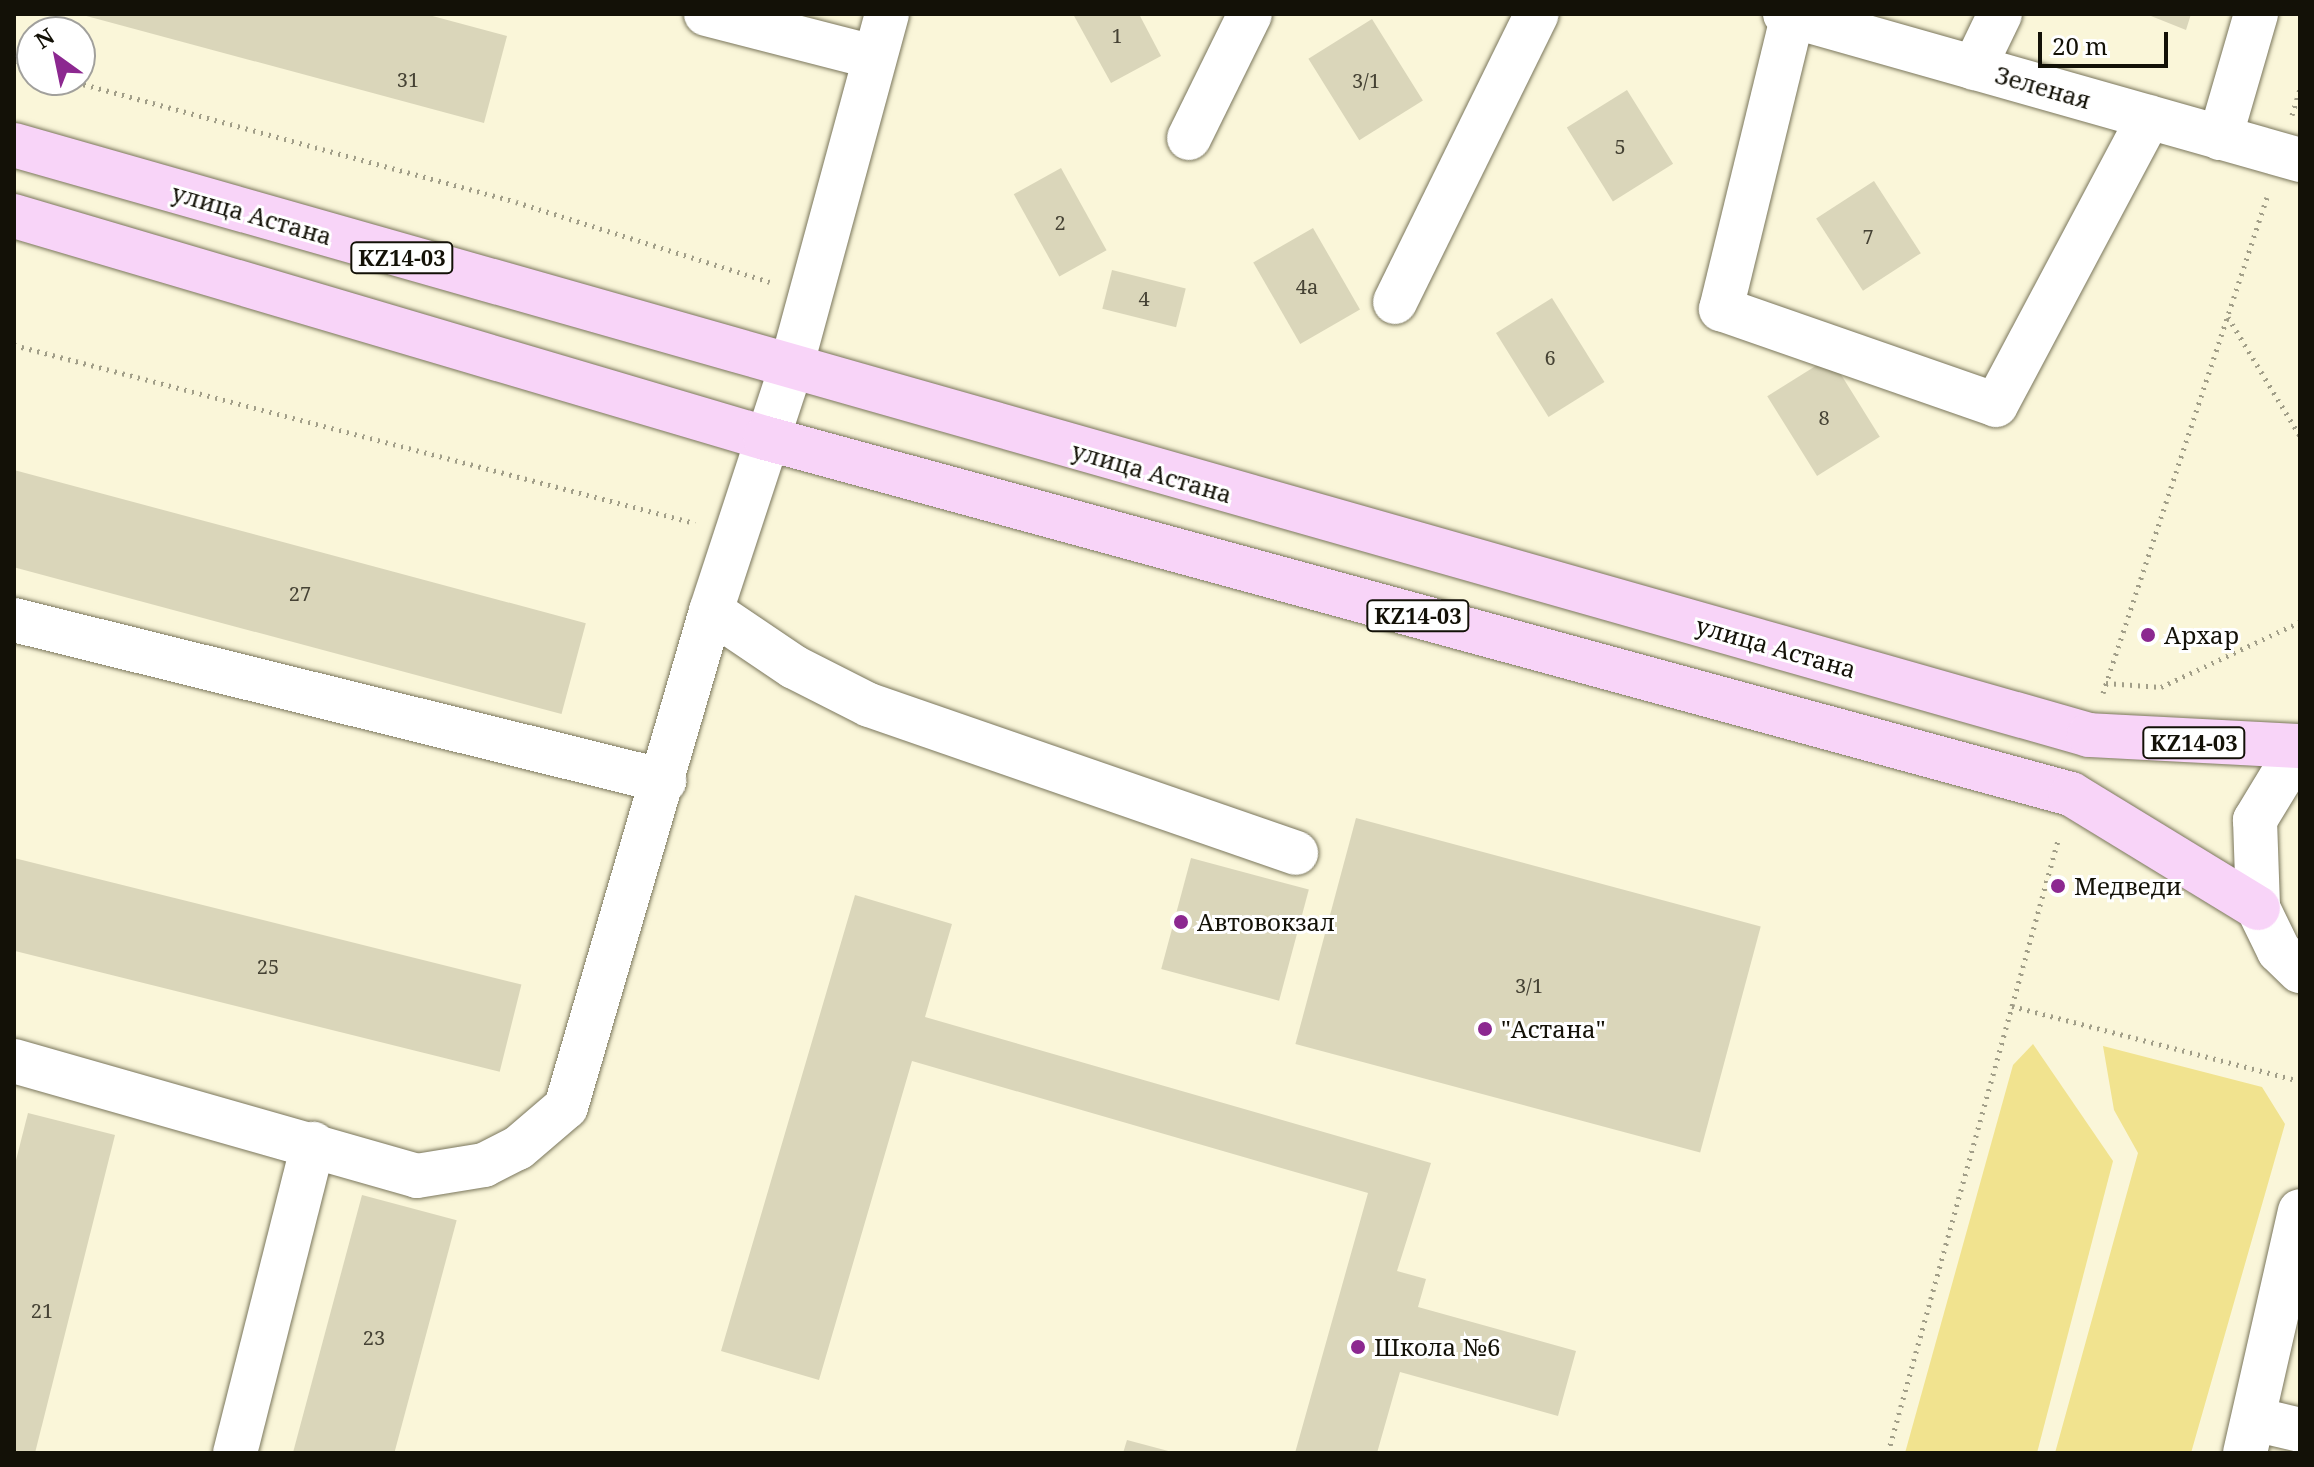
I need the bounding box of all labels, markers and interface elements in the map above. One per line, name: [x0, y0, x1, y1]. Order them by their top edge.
north arrow: [16, 16, 96, 96]
scale bar: [2042, 16, 2172, 66]
text: N: [29, 20, 59, 55]
house number: 1: [1111, 23, 1123, 47]
text: 20 m: [2052, 29, 2108, 62]
street label: Зеленая: [1992, 60, 2094, 114]
house number: 31: [397, 67, 419, 91]
house number: 3/1: [1352, 68, 1380, 92]
house number: 5: [1614, 134, 1626, 158]
street label: улица Астана: [169, 177, 335, 251]
house number: 2: [1054, 210, 1066, 234]
house number: 7: [1862, 224, 1874, 248]
road number: KZ14-03: [350, 240, 454, 276]
house number: 4а: [1296, 274, 1318, 298]
house number: 4: [1138, 286, 1150, 310]
house number: 6: [1544, 345, 1556, 369]
house number: 8: [1818, 405, 1830, 429]
street label: улица Астана: [1069, 435, 1235, 509]
house number: 27: [289, 581, 311, 605]
road number: KZ14-03: [1366, 598, 1470, 634]
street label: улица Астана: [1693, 610, 1859, 684]
place label: Архар: [2164, 621, 2239, 649]
marker: Архар: [2139, 626, 2157, 644]
road number: KZ14-03: [2142, 725, 2246, 761]
place label: Медведи: [2074, 872, 2182, 900]
marker: Медведи: [2049, 877, 2067, 895]
place label: Автовокзал: [1197, 908, 1335, 936]
marker: Автовокзал: [1172, 913, 1190, 931]
house number: 25: [257, 954, 279, 978]
house number: 3/1: [1515, 973, 1543, 997]
place label: "Астана": [1501, 1015, 1605, 1043]
marker: "Астана": [1476, 1020, 1494, 1038]
house number: 21: [31, 1298, 53, 1322]
house number: 23: [363, 1325, 385, 1349]
place label: Школа №6: [1374, 1333, 1501, 1361]
marker: Школа №6: [1349, 1338, 1367, 1356]

